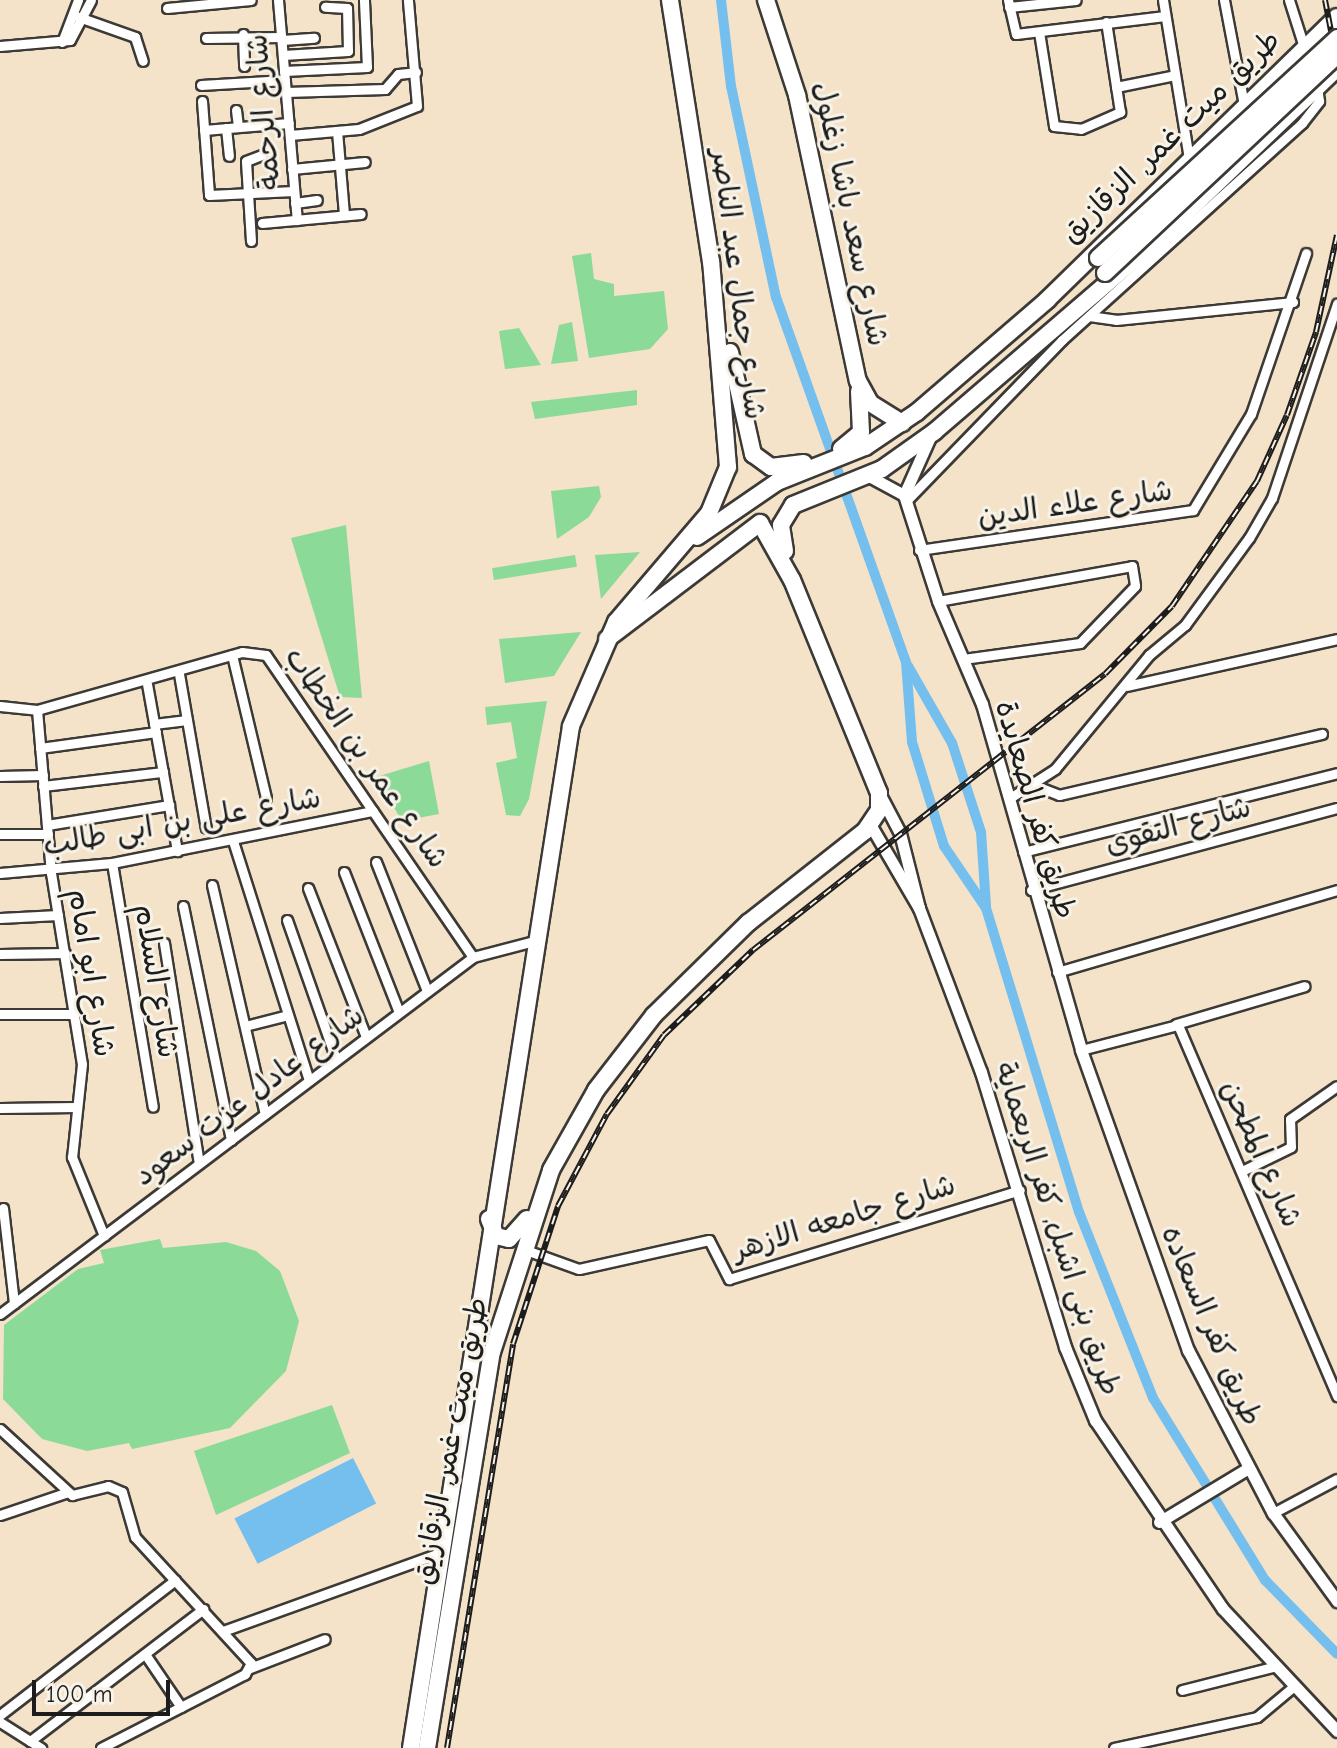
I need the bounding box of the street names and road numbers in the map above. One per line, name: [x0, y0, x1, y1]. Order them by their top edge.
street label: طريق ميت غمر, الزقازيق: [1054, 23, 1288, 251]
street label: شارع الرحمة: [239, 32, 289, 192]
street label: شارع سعد باشا زغلول: [804, 78, 896, 350]
street label: شارع جمال عبد الناصر: [704, 146, 772, 422]
street label: شارع علاء الدين: [975, 473, 1175, 535]
street label: شارع عمر بن الخطاب: [276, 641, 456, 875]
street label: طريق كفر الصعايدة: [987, 697, 1083, 923]
street label: شارع على بن ابى طالب: [40, 780, 324, 864]
street label: شارع التقوى: [1101, 789, 1255, 863]
street label: شارع ابو امام: [60, 886, 122, 1060]
street label: شارع السلام: [126, 901, 186, 1061]
street label: شارع عادل عزت سعود: [127, 998, 371, 1194]
street label: طريق بنى اشبل, كفر الربعماية: [986, 1058, 1128, 1400]
street label: شارع المطحن: [1213, 1075, 1309, 1233]
street label: شارع جامعه الازهر: [728, 1167, 960, 1269]
street label: طريق كفر السعاده: [1153, 1221, 1269, 1431]
street label: طريق ميت غمر, الزقازيق: [405, 1294, 497, 1588]

